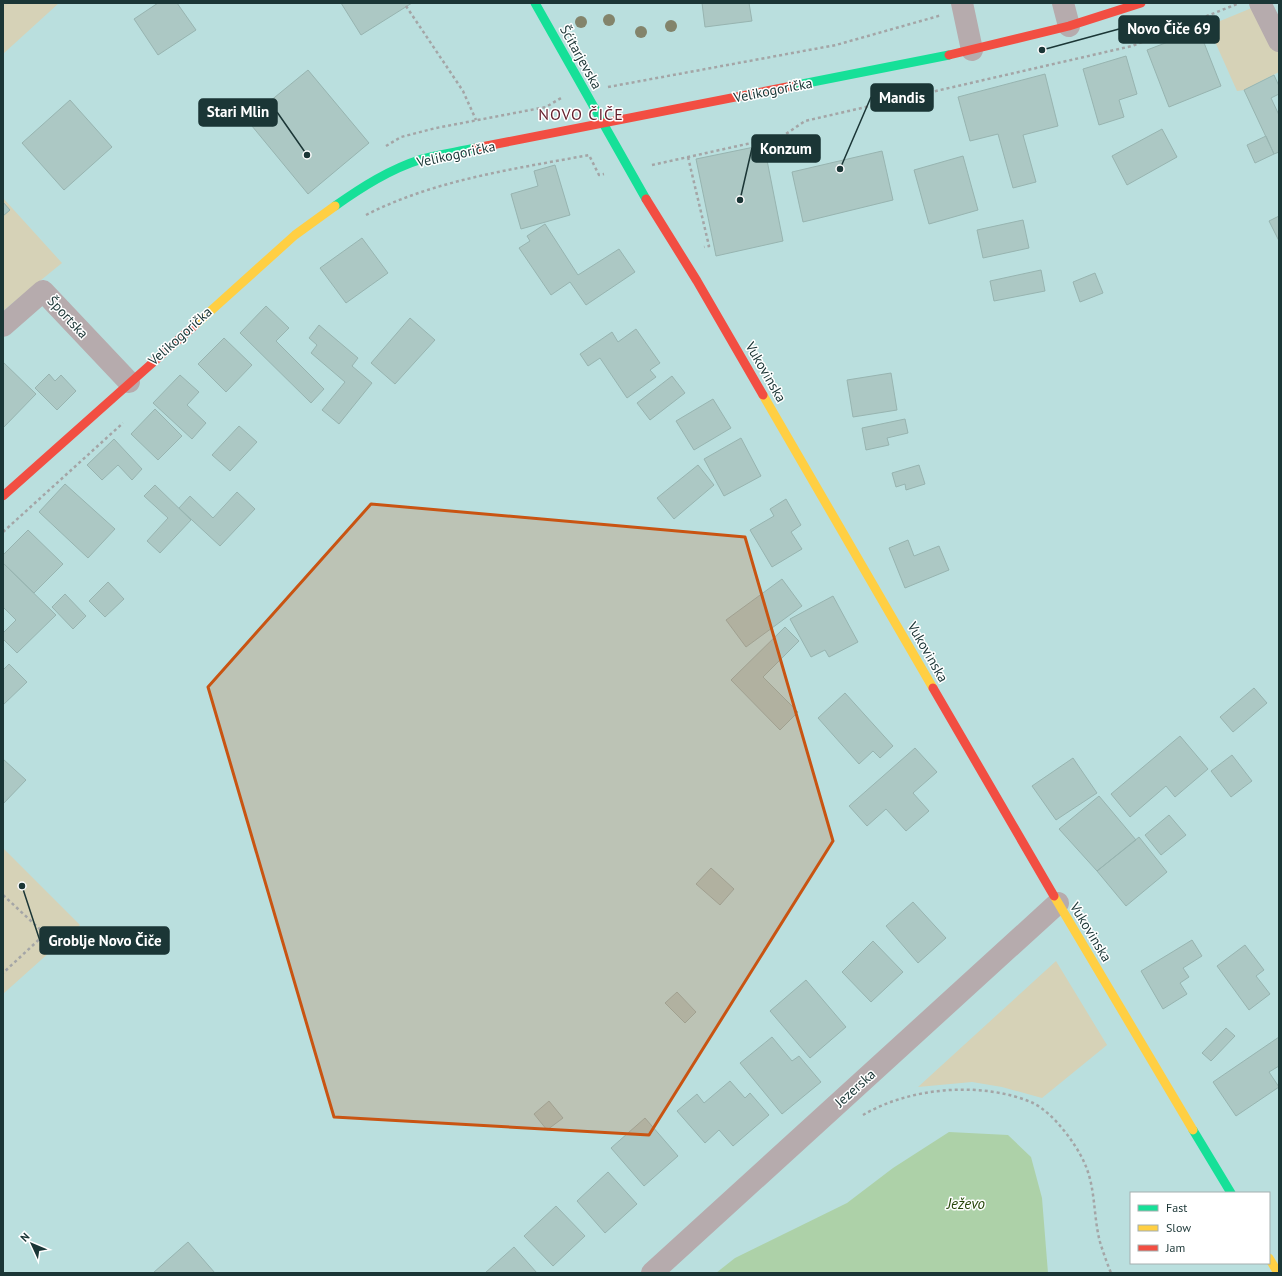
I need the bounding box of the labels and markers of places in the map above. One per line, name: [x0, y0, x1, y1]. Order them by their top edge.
callout: Novo Čiče 69: [1119, 16, 1219, 43]
callout: Mandis: [871, 84, 933, 111]
callout: Stari Mlin: [199, 99, 277, 126]
callout: Konzum: [752, 135, 820, 162]
callout: Groblje Novo Čiče: [40, 927, 169, 954]

